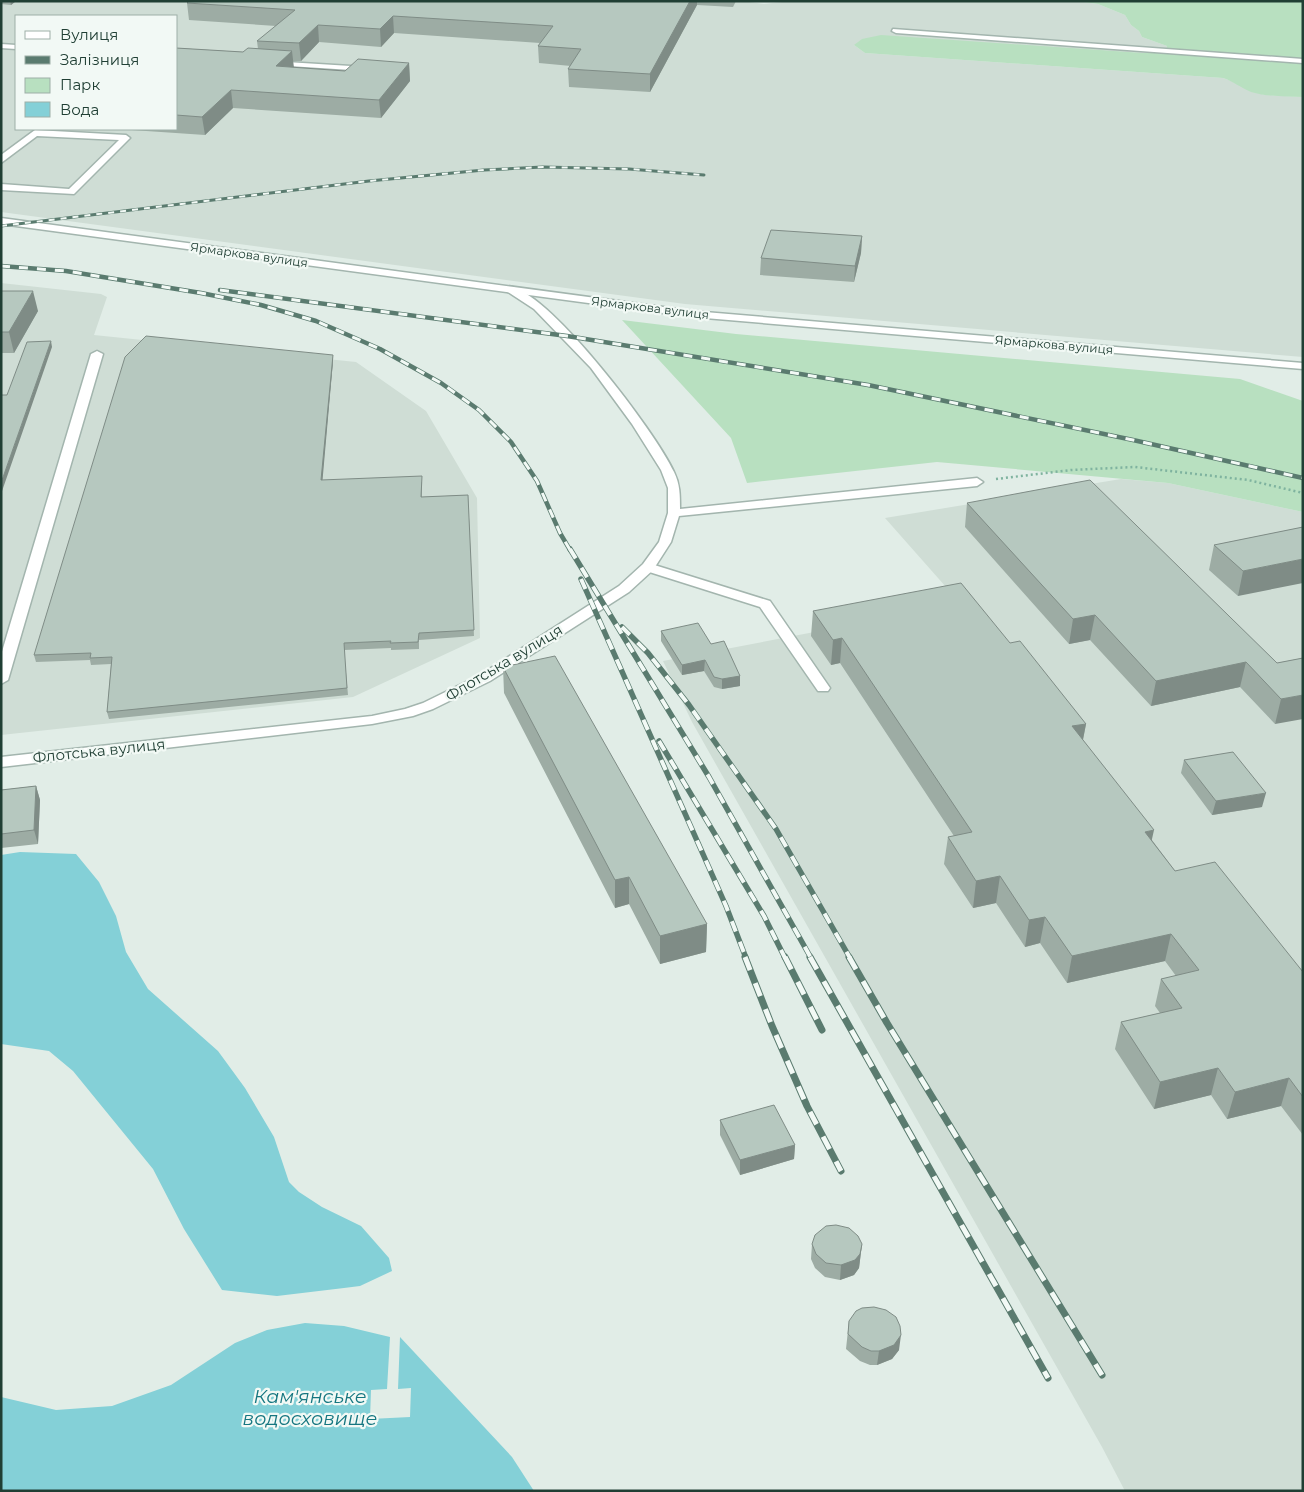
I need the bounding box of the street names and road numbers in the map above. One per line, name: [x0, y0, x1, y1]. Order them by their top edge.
street label: Ярмаркова вулиця: [189, 239, 309, 270]
street label: Ярмаркова вулиця: [590, 293, 710, 322]
street label: Ярмаркова вулиця: [994, 332, 1114, 357]
street label: Флотська вулиця: [442, 620, 566, 705]
street label: Флотська вулиця: [32, 734, 166, 767]

